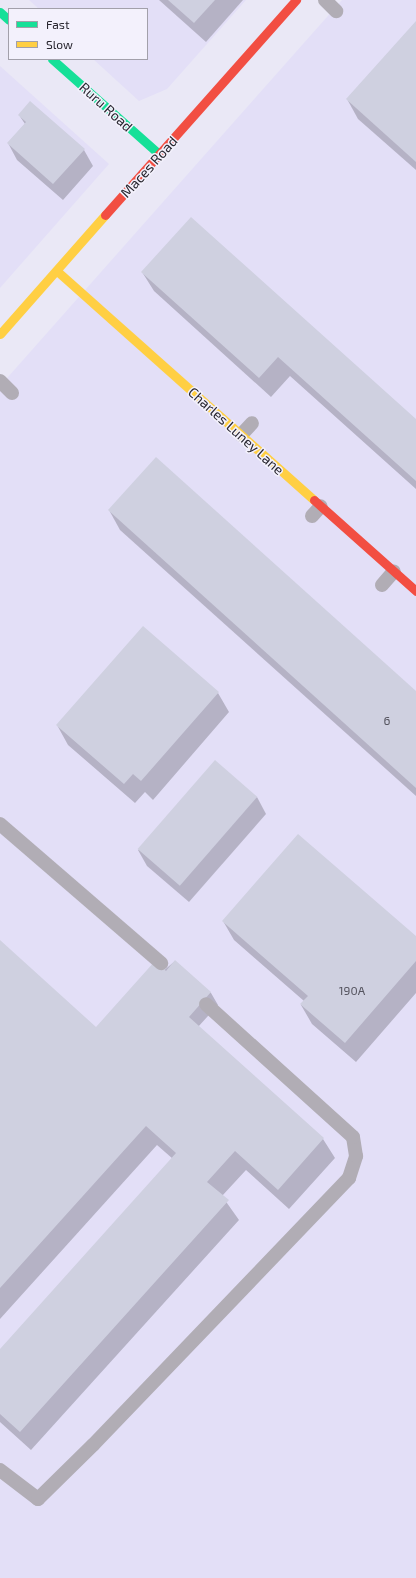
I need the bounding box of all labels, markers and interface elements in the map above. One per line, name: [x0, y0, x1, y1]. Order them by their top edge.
legend: [8, 8, 148, 60]
text: Fast: [46, 17, 69, 31]
text: Slow: [46, 37, 73, 51]
street label: Ruru Road: [76, 79, 136, 135]
street label: Maces Road: [117, 133, 181, 201]
street label: Charles Luney Lane: [185, 384, 287, 478]
house number: 6: [384, 714, 390, 728]
house number: 190A: [339, 984, 365, 998]

